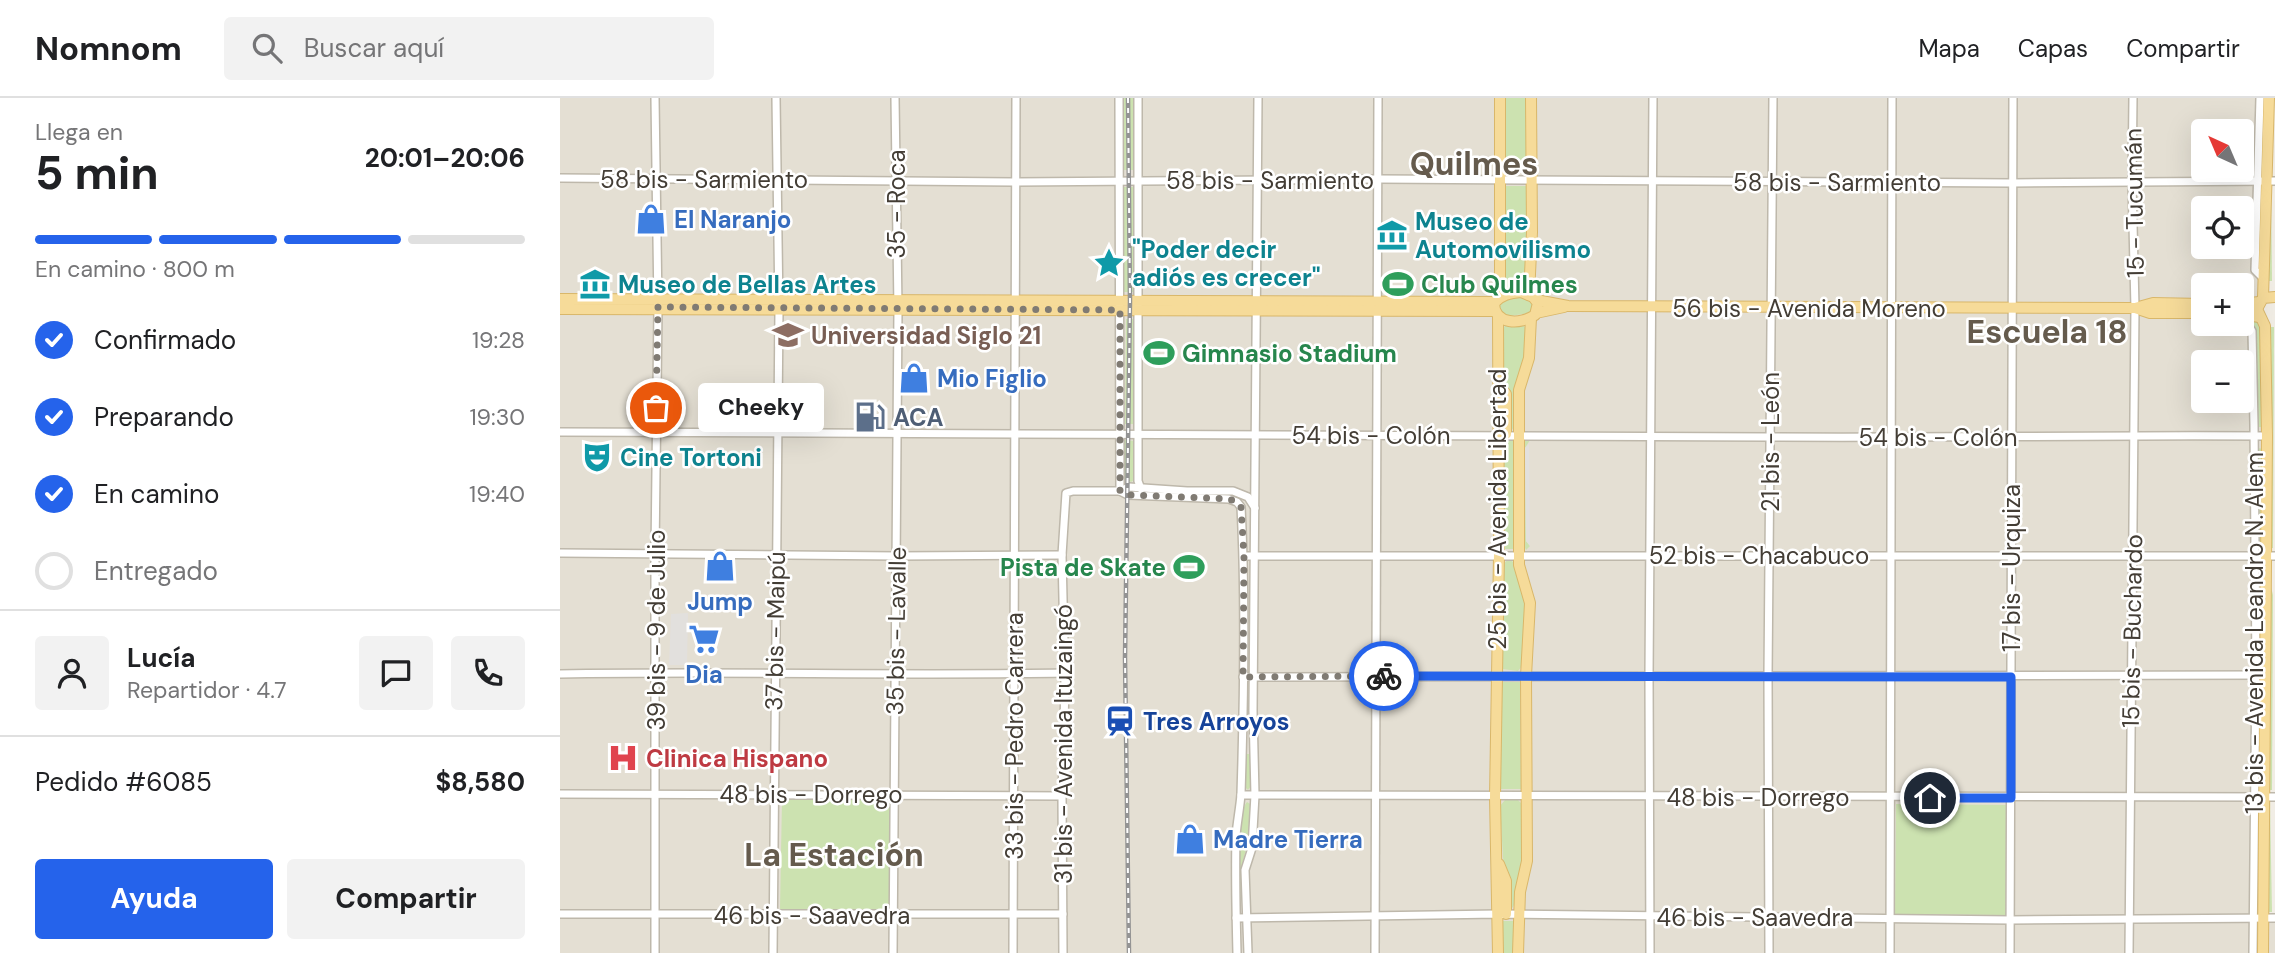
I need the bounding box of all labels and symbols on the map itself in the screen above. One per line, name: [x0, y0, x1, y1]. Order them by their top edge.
north arrow: [2191, 119, 2254, 182]
street label: 15 - Tucumán: [2117, 128, 2151, 278]
district label: Quilmes: [1410, 143, 1538, 185]
street label: 35 - Roca: [881, 149, 912, 259]
street label: 58 bis - Sarmiento: [600, 164, 808, 195]
street label: 58 bis - Sarmiento: [1166, 165, 1374, 196]
street label: 58 bis - Sarmiento: [1733, 167, 1941, 198]
shop icon: El Naranjo: [634, 202, 668, 236]
place label: El Naranjo: [674, 204, 792, 235]
place label: Museo de Automovilismo: [1415, 206, 1591, 265]
museum icon: Museo de Automovilismo: [1375, 218, 1409, 252]
place label: "Poder decir adiós es crecer": [1132, 234, 1321, 293]
place icon: "Poder decir adiós es crecer": [1092, 246, 1126, 280]
museum icon: Museo de Bellas Artes: [578, 267, 612, 301]
sports icon: Club Quilmes: [1381, 267, 1415, 301]
place label: Museo de Bellas Artes: [618, 269, 877, 300]
place label: Club Quilmes: [1421, 269, 1578, 300]
street label: 56 bis - Avenida Moreno: [1672, 293, 1946, 324]
district label: Escuela 18: [1967, 311, 2127, 353]
school or university icon: Universidad Siglo 21: [771, 318, 805, 352]
place label: Universidad Siglo 21: [811, 320, 1041, 351]
sports icon: Gimnasio Stadium: [1142, 336, 1176, 370]
place label: Gimnasio Stadium: [1182, 338, 1397, 369]
shop icon: Mio Figlio: [897, 361, 931, 395]
place label: Mio Figlio: [937, 363, 1047, 394]
street label: 25 bis - Avenida Libertad: [1482, 368, 1513, 650]
street label: 21 bis - León: [1755, 372, 1786, 512]
pin: [626, 378, 686, 438]
callout: Cheeky: [698, 384, 824, 432]
fuel station icon: ACA: [853, 400, 887, 434]
place label: ACA: [893, 402, 944, 433]
street label: 54 bis - Colón: [1292, 420, 1450, 451]
street label: 54 bis - Colón: [1859, 422, 2017, 453]
theatre icon: Cine Tortoni: [580, 440, 614, 474]
place label: Cine Tortoni: [620, 442, 762, 473]
street label: 13 bis - Avenida Leandro N. Alem: [2239, 452, 2270, 814]
street label: 17 bis - Urquiza: [1996, 484, 2027, 652]
street label: 39 bis - 9 de Julio: [641, 529, 672, 731]
street label: 15 bis - Buchardo: [2115, 534, 2149, 728]
street label: 52 bis - Chacabuco: [1649, 540, 1869, 571]
street label: 35 bis - Lavalle: [879, 547, 913, 715]
shop icon: Jump: [703, 549, 737, 583]
sports icon: Pista de Skate: [1172, 550, 1206, 584]
street label: 37 bis - Maipú: [758, 551, 792, 711]
place label: Pista de Skate: [1000, 552, 1166, 583]
place label: Jump: [687, 586, 753, 617]
street label: 31 bis - Avenida Ituzaingó: [1048, 604, 1079, 884]
street label: 33 bis - Pedro Carrera: [999, 612, 1030, 860]
supermarket icon: Dia: [687, 622, 721, 656]
courier: [1349, 641, 1419, 711]
place label: Dia: [685, 659, 723, 690]
station icon: Tres Arroyos: [1103, 704, 1137, 738]
place label: Tres Arroyos: [1143, 706, 1290, 737]
hospital icon: Clinica Hispano: [606, 741, 640, 775]
place label: Clinica Hispano: [646, 743, 828, 774]
pin: [1900, 768, 1960, 828]
street label: 48 bis - Dorrego: [720, 779, 902, 810]
street label: 48 bis - Dorrego: [1667, 782, 1849, 813]
shop icon: Madre Tierra: [1173, 822, 1207, 856]
place label: Madre Tierra: [1213, 824, 1363, 855]
district label: La Estación: [744, 834, 924, 876]
street label: 46 bis - Saavedra: [714, 900, 910, 931]
street label: 46 bis - Saavedra: [1657, 902, 1853, 933]

